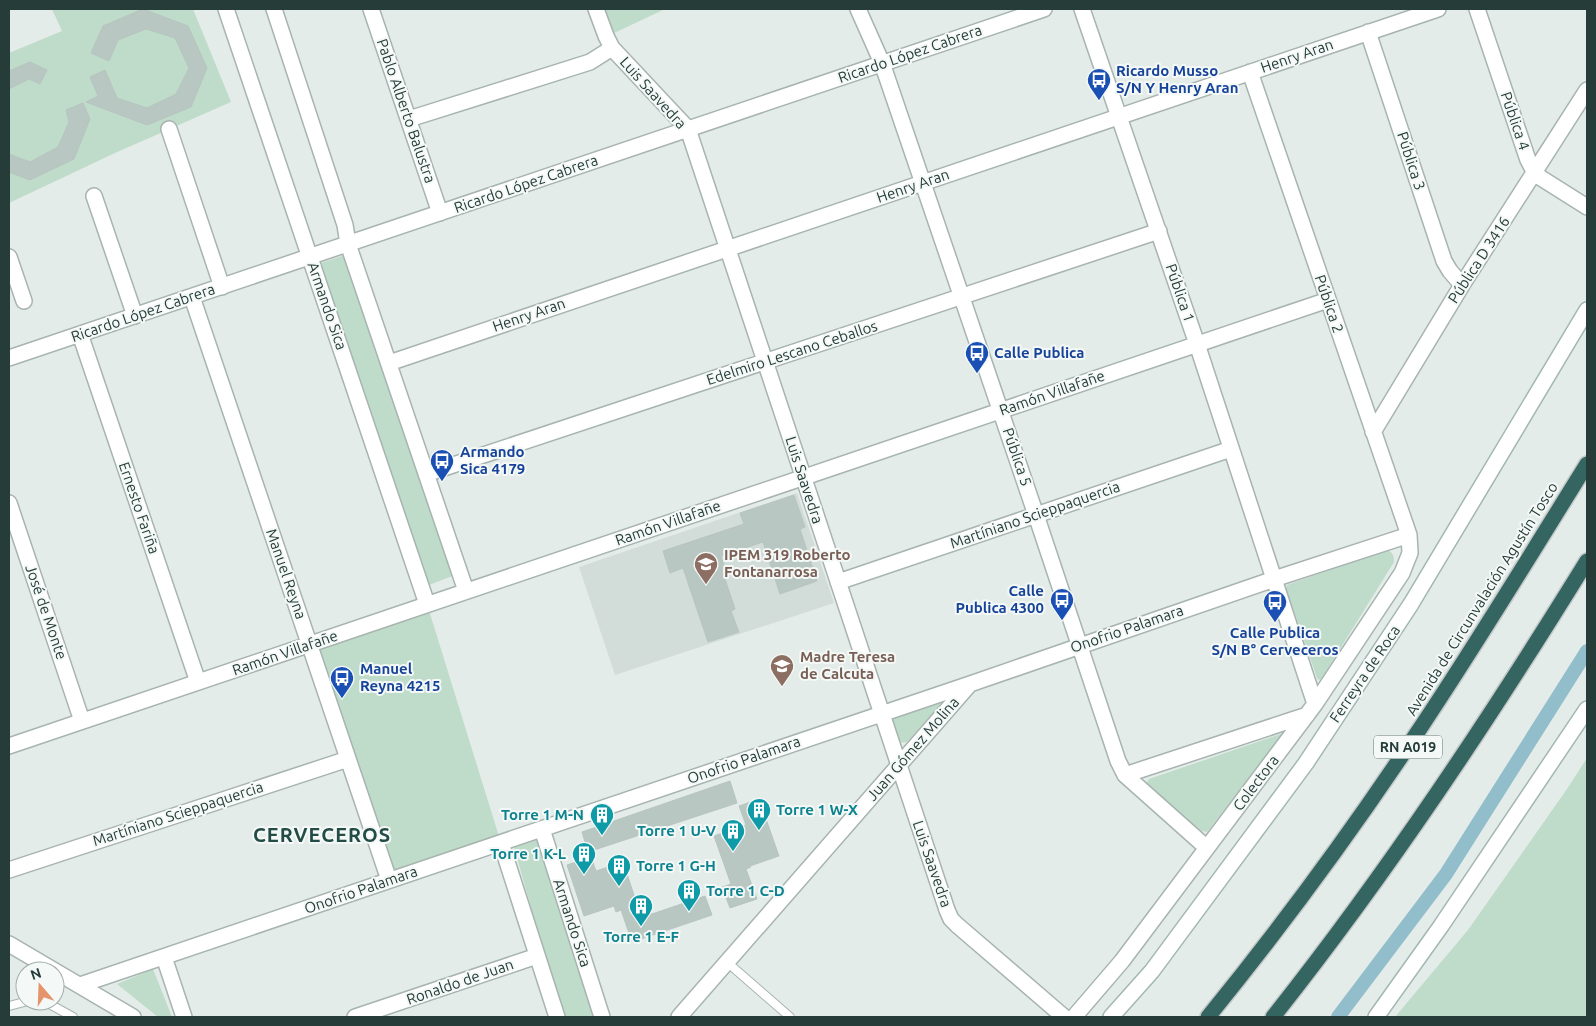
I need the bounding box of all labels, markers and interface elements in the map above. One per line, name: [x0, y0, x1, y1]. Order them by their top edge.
street label: Ricardo López Cabrera: [836, 21, 984, 86]
street label: Henry Aran: [1258, 35, 1335, 76]
street label: Pablo Alberto Balustra: [374, 36, 439, 185]
street label: Luis Saavedra: [617, 53, 690, 132]
place label: Ricardo Musso S/N Y Henry Aran: [1116, 62, 1238, 96]
bus stop icon: Ricardo Musso S/N Y Henry Aran: [1086, 67, 1112, 101]
street label: Pública 4: [1498, 90, 1533, 152]
street label: Pública 3: [1394, 129, 1429, 192]
street label: Ricardo López Cabrera: [452, 151, 600, 216]
street label: Henry Aran: [874, 165, 951, 206]
street label: Pública D 3416: [1444, 213, 1513, 306]
street label: Armando Sica: [304, 260, 350, 352]
street label: Pública 1: [1163, 262, 1198, 324]
street label: Pública 2: [1312, 273, 1347, 335]
street label: Ricardo López Cabrera: [69, 280, 217, 345]
street label: Henry Aran: [490, 294, 567, 335]
street label: Edelmiro Lescano Ceballos: [704, 317, 879, 388]
bus stop icon: Calle Publica: [964, 340, 990, 374]
place label: Calle Publica: [994, 344, 1084, 361]
street label: Ramón Villafañe: [997, 367, 1107, 419]
street label: Pública 5: [1000, 426, 1035, 488]
street label: Luis Saavedra: [782, 434, 827, 526]
place label: Armando Sica 4179: [460, 443, 525, 477]
bus stop icon: Armando Sica 4179: [429, 448, 455, 482]
street label: Ernesto Fariña: [116, 460, 163, 556]
street label: Martíniano Scieppaquercia: [948, 477, 1122, 552]
street label: Avenida de Circunvalación Agustín Tosco: [1402, 479, 1561, 719]
street label: Ramón Villafañe: [613, 497, 723, 549]
street label: Manuel Reyna: [263, 526, 310, 621]
place label: IPEM 319 Roberto Fontanarrosa: [724, 546, 850, 580]
school or university icon: IPEM 319 Roberto Fontanarrosa: [693, 551, 719, 585]
street label: José de Monte: [22, 562, 71, 662]
place label: Calle Publica 4300: [955, 582, 1044, 616]
bus stop icon: Calle Publica 4300: [1049, 587, 1075, 621]
bus stop icon: Calle Publica S/N B° Cerveceros: [1262, 589, 1288, 623]
street label: Onofrio Palamara: [1068, 601, 1186, 656]
street label: Ferreyra de Roca: [1326, 622, 1403, 725]
place label: Calle Publica S/N B° Cerveceros: [1211, 624, 1339, 658]
street label: Ramón Villafañe: [230, 627, 340, 679]
place label: Madre Teresa de Calcuta: [800, 648, 895, 682]
school or university icon: Madre Teresa de Calcuta: [769, 653, 795, 687]
place label: Manuel Reyna 4215: [360, 660, 440, 694]
bus stop icon: Manuel Reyna 4215: [329, 665, 355, 699]
street label: Juan Gómez Molina: [863, 693, 962, 804]
street label: Onofrio Palamara: [685, 732, 803, 787]
road number: RN A019: [1374, 736, 1442, 759]
street label: Colectora: [1229, 752, 1282, 814]
street label: Martíniano Scieppaquercia: [90, 778, 265, 849]
building icon: Torre 1 W-X: [746, 797, 772, 831]
place label: Torre 1 W-X: [776, 801, 858, 818]
building icon: Torre 1 M-N: [589, 802, 615, 836]
place label: Torre 1 M-N: [501, 806, 584, 823]
building icon: Torre 1 U-V: [720, 818, 746, 852]
street label: Luis Saavedra: [910, 818, 955, 910]
place label: Torre 1 U-V: [637, 822, 716, 839]
district label: CERVECEROS: [253, 823, 391, 846]
building icon: Torre 1 K-L: [571, 841, 597, 875]
place label: Torre 1 K-L: [490, 845, 566, 862]
building icon: Torre 1 G-H: [606, 853, 632, 887]
place label: Torre 1 G-H: [636, 857, 716, 874]
street label: Onofrio Palamara: [302, 862, 420, 917]
street label: Armando Sica: [550, 877, 595, 969]
building icon: Torre 1 C-D: [676, 878, 702, 912]
place label: Torre 1 C-D: [706, 882, 785, 899]
building icon: Torre 1 E-F: [628, 893, 654, 927]
place label: Torre 1 E-F: [603, 928, 679, 945]
street label: Ronaldo de Juan: [404, 955, 516, 1008]
north arrow: [15, 961, 65, 1011]
text: N: [28, 964, 43, 983]

